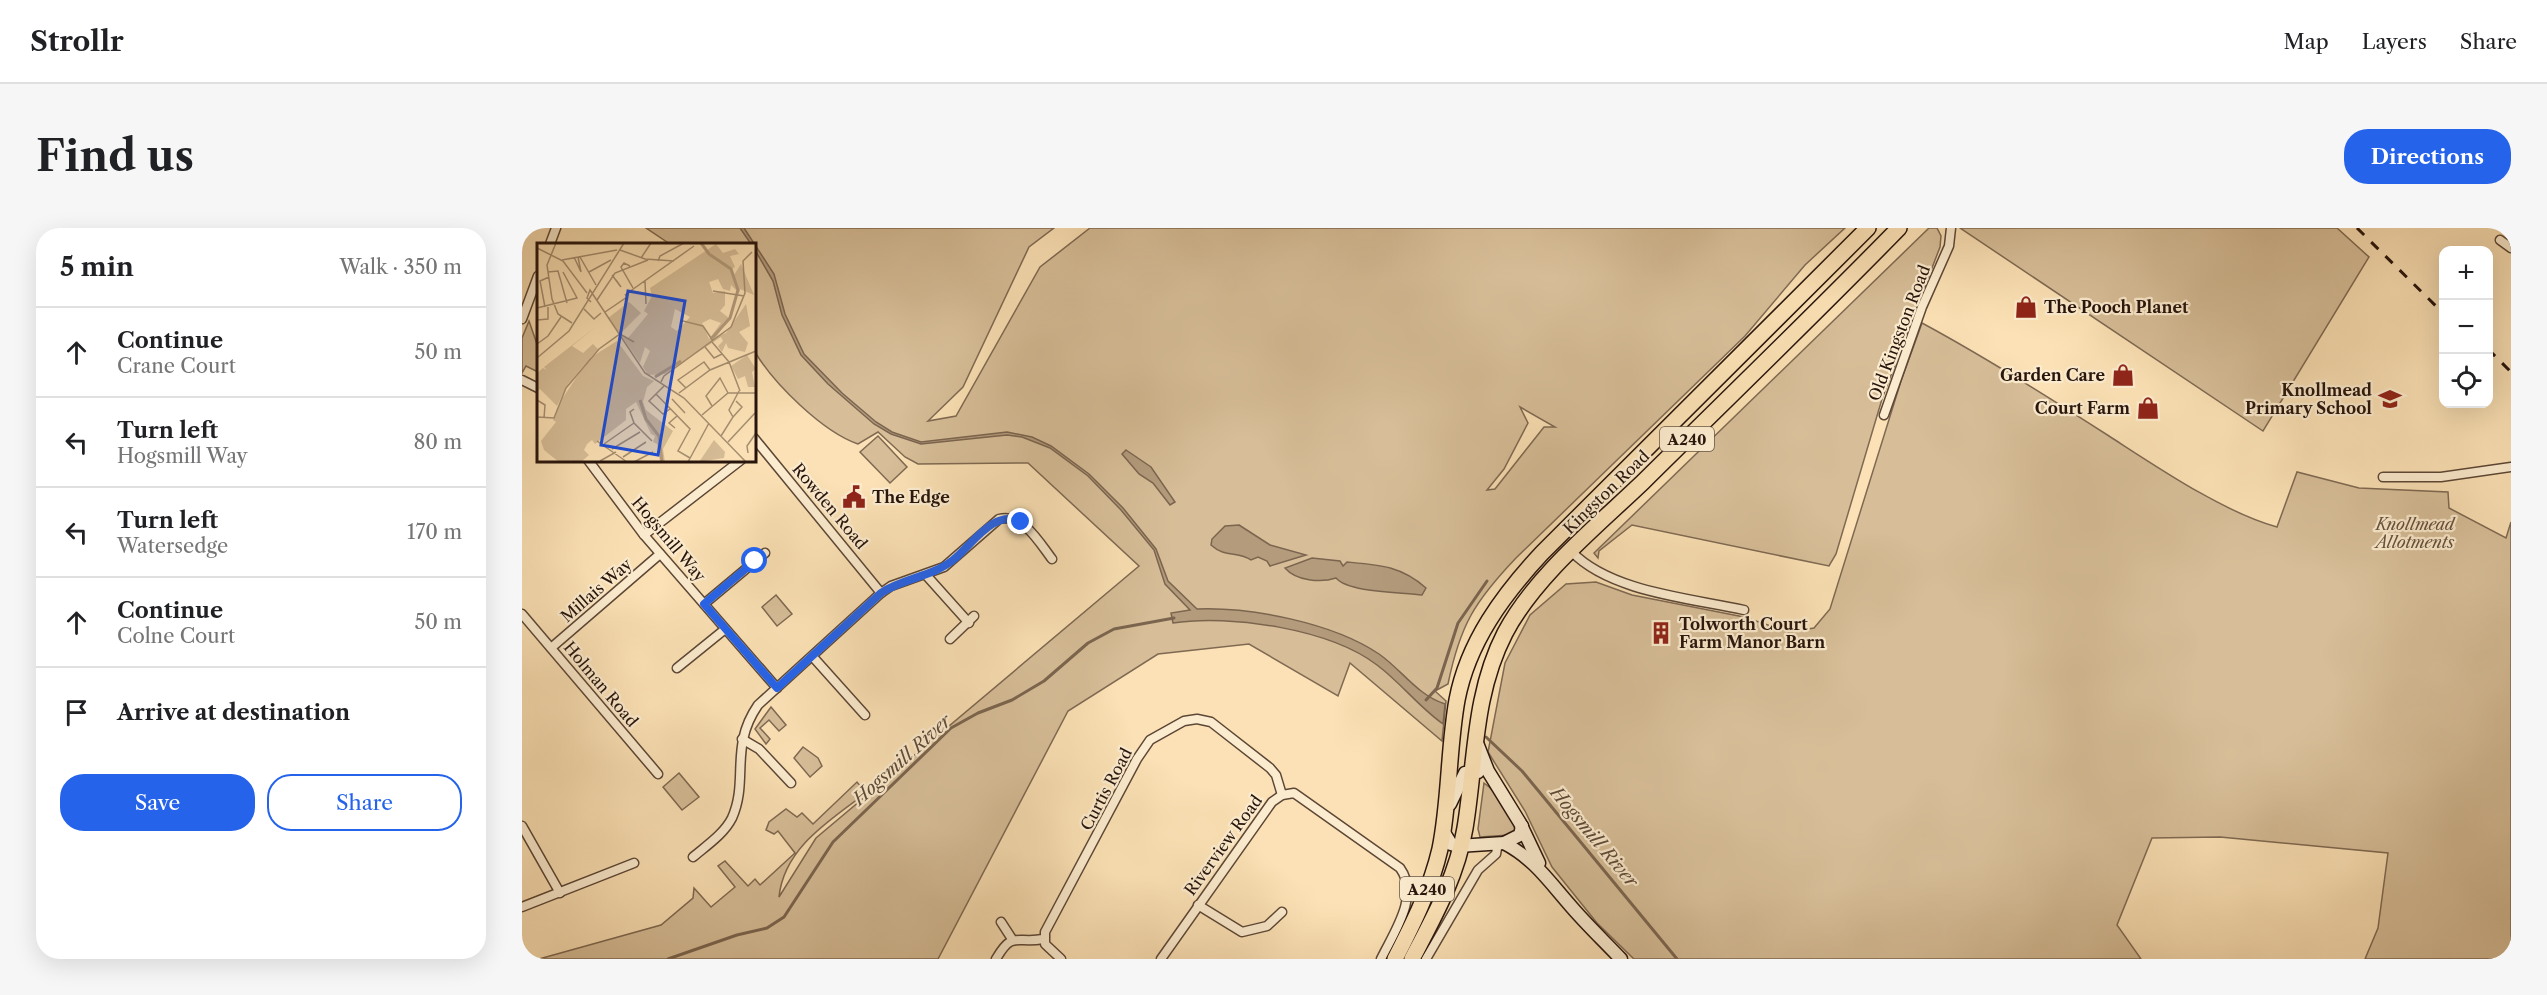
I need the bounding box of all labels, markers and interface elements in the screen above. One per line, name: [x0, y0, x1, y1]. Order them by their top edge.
text: Strollr: [30, 24, 124, 58]
text: Map: [2284, 29, 2329, 54]
text: Layers: [2362, 29, 2427, 54]
text: Share: [2460, 29, 2517, 54]
button: Directions: [2344, 129, 2511, 184]
text: Find us: [36, 130, 194, 182]
inset map: [537, 243, 756, 462]
map controls: [2439, 246, 2493, 408]
button: +: [2439, 246, 2493, 300]
text: 5 min: [60, 251, 134, 283]
text: Walk · 350 m: [339, 255, 462, 279]
street label: Old Kingston Road: [1864, 262, 1934, 404]
shop icon: The Pooch Planet: [2013, 294, 2039, 320]
place label: The Pooch Planet: [2044, 297, 2189, 317]
button: −: [2439, 300, 2493, 354]
text: Continue: [117, 327, 223, 354]
icon: ahead: [60, 336, 93, 369]
text: 50 m: [415, 340, 462, 364]
text: Crane Court: [117, 354, 236, 378]
button: locate: [2439, 354, 2493, 408]
shop icon: Garden Care: [2110, 362, 2136, 388]
place label: Garden Care: [2000, 365, 2105, 385]
place label: Knollmead Primary School: [2245, 380, 2372, 418]
school or university icon: Knollmead Primary School: [2377, 386, 2403, 412]
shop icon: Court Farm: [2135, 395, 2161, 421]
place label: Court Farm: [2035, 398, 2130, 418]
text: Turn left: [117, 417, 218, 444]
icon: left: [60, 426, 93, 459]
road number: A240: [1660, 427, 1714, 451]
text: 80 m: [414, 430, 462, 454]
text: Hogsmill Way: [117, 444, 248, 468]
street label: Kingston Road: [1559, 446, 1653, 538]
street label: Rowden Road: [788, 459, 872, 553]
public building icon: The Edge: [841, 484, 867, 510]
place label: The Edge: [872, 487, 950, 507]
street label: Hogsmill Way: [628, 493, 711, 586]
text: Turn left: [117, 507, 218, 534]
route end: [1007, 508, 1033, 534]
park label: Knollmead Allotments: [2373, 514, 2456, 552]
icon: left: [60, 516, 93, 549]
text: 170 m: [407, 520, 462, 544]
text: Watersedge: [117, 534, 228, 558]
route start: [741, 547, 767, 573]
street label: Millais Way: [556, 553, 636, 626]
text: Continue: [117, 597, 223, 624]
icon: ahead: [60, 606, 93, 639]
text: 50 m: [415, 610, 462, 634]
place label: Tolworth Court Farm Manor Barn: [1679, 614, 1825, 652]
building icon: Tolworth Court Farm Manor Barn: [1648, 620, 1674, 646]
text: Colne Court: [117, 624, 235, 648]
street label: Holman Road: [560, 637, 643, 731]
icon: arrive: [60, 696, 93, 729]
text: Arrive at destination: [117, 699, 350, 726]
water label: Hogsmill River: [847, 709, 957, 811]
street label: Curtis Road: [1076, 744, 1136, 834]
button: Save: [60, 774, 255, 831]
button: Share: [267, 774, 462, 831]
water label: Hogsmill River: [1544, 780, 1644, 893]
street label: Riverview Road: [1180, 791, 1266, 899]
road number: A240: [1400, 877, 1454, 901]

